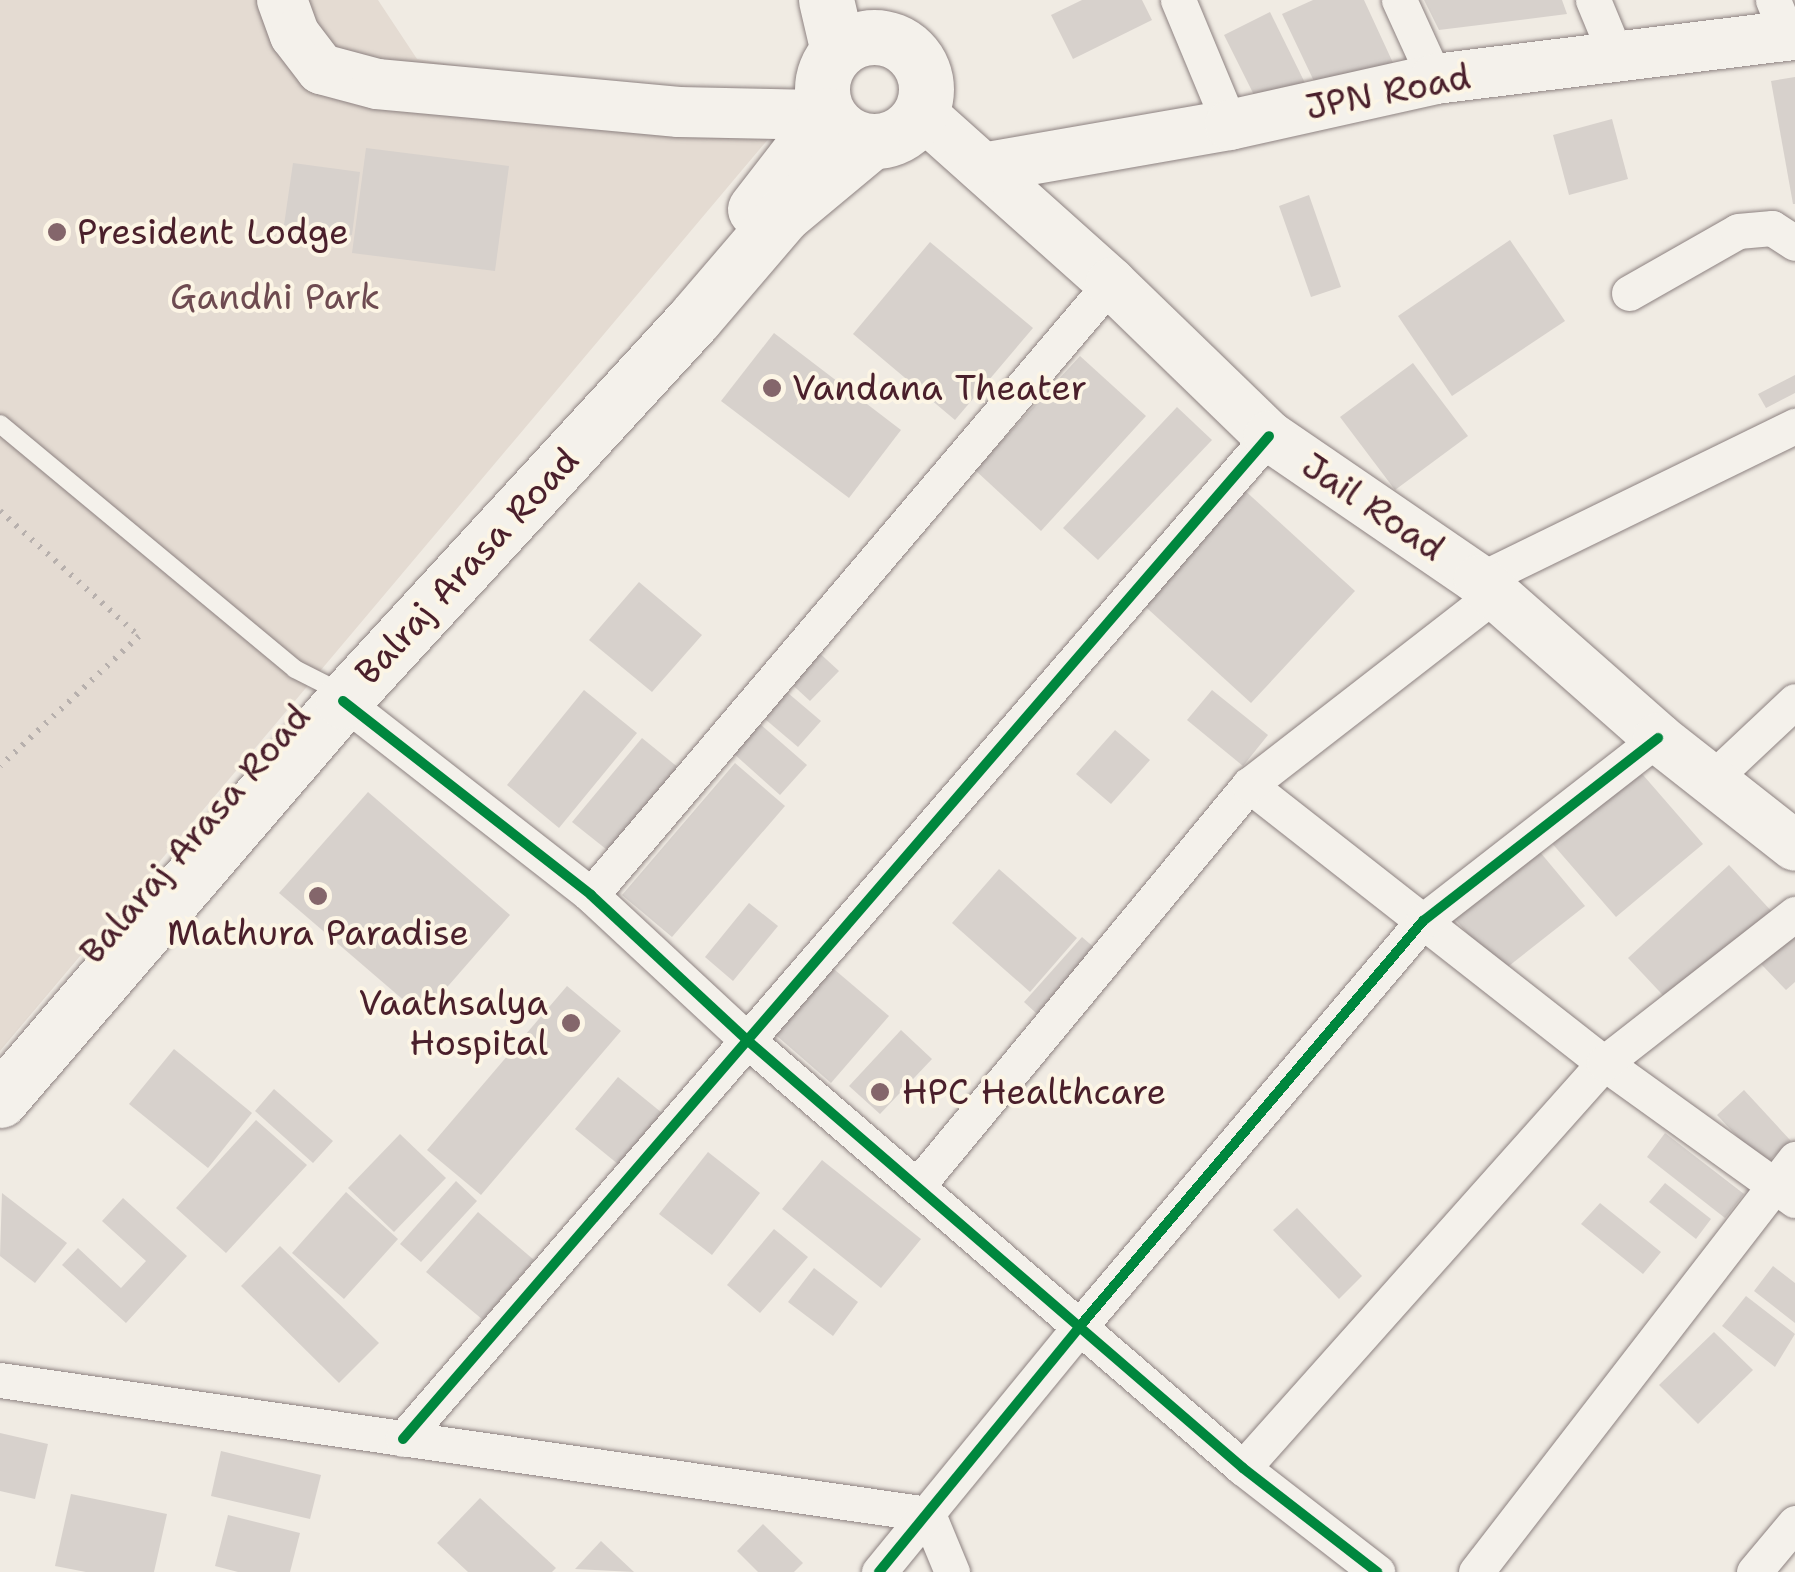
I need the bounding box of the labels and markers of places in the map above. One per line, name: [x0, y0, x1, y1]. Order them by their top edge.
place label: President Lodge: [77, 211, 349, 253]
marker: President Lodge: [46, 221, 68, 243]
place label: Vandana Theater: [792, 367, 1087, 409]
marker: Vandana Theater: [761, 377, 783, 399]
marker: Mathura Paradise: [307, 885, 329, 907]
place label: Mathura Paradise: [167, 912, 469, 954]
place label: Vaathsalya Hospital: [358, 982, 548, 1064]
marker: Vaathsalya Hospital: [558, 1010, 584, 1036]
place label: HPC Healthcare: [902, 1071, 1166, 1113]
marker: HPC Healthcare: [867, 1079, 893, 1105]

